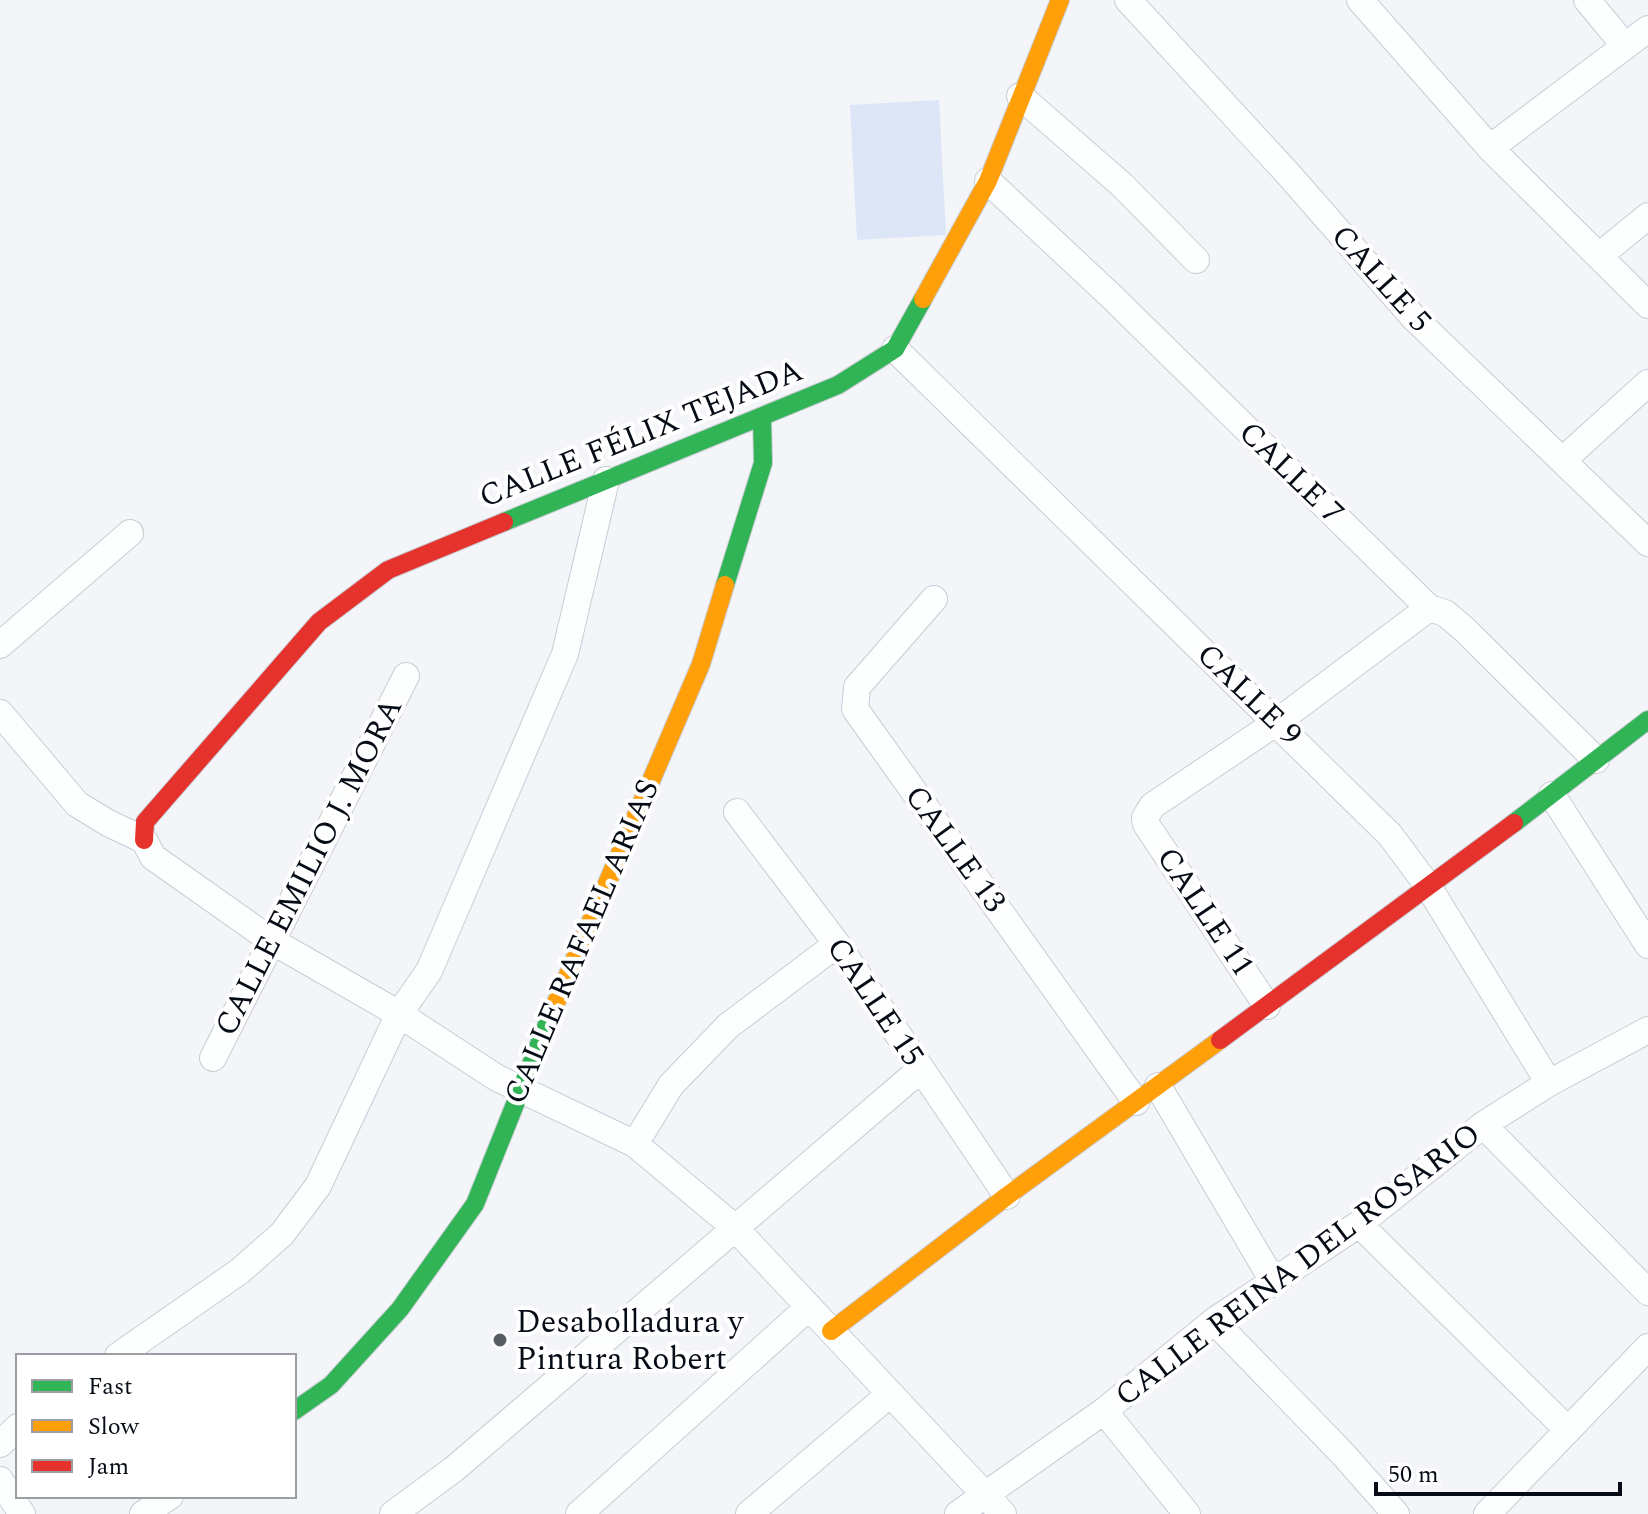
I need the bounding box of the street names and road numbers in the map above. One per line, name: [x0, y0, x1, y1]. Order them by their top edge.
street label: CALLE 5: [1319, 214, 1443, 344]
street label: CALLE FÉLIX TEJADA: [472, 347, 810, 521]
street label: CALLE 7: [1227, 410, 1355, 536]
street label: CALLE 9: [1185, 632, 1313, 758]
street label: CALLE EMILIO J. MORA: [202, 689, 416, 1045]
street label: CALLE RAFAEL ARIAS: [491, 772, 673, 1112]
street label: CALLE 13: [892, 775, 1018, 923]
street label: CALLE 11: [1144, 837, 1266, 987]
street label: CALLE 15: [814, 927, 936, 1077]
street label: CALLE REINA DEL ROSARIO: [1105, 1111, 1491, 1419]

